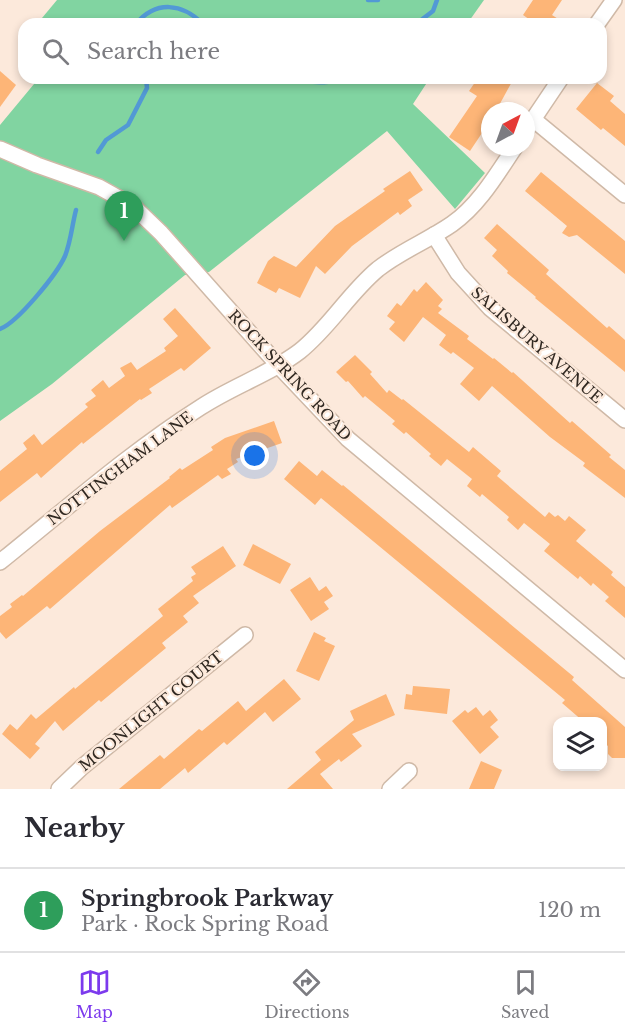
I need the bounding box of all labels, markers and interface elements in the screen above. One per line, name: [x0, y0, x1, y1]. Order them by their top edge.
search box: [18, 18, 607, 84]
icon: search: [39, 35, 72, 68]
text: Search here: [87, 38, 220, 65]
north arrow: [481, 102, 535, 156]
pin: 1: [104, 192, 144, 241]
street label: SALISBURY AVENUE: [467, 283, 607, 407]
street label: ROCK SPRING ROAD: [224, 306, 356, 444]
street label: NOTTINGHAM LANE: [44, 407, 197, 529]
your location: [240, 441, 269, 470]
street label: MOONLIGHT COURT: [75, 647, 227, 775]
map controls: [553, 717, 607, 771]
button: layers: [553, 717, 607, 771]
text: Nearby: [24, 812, 125, 844]
text: Springbrook Parkway: [81, 885, 333, 912]
text: 1: [39, 898, 48, 922]
text: 120 m: [538, 898, 601, 922]
text: Park · Rock Spring Road: [81, 912, 329, 936]
tab: Map: [76, 966, 113, 1022]
tab: Directions: [264, 966, 349, 1022]
tab: Saved: [501, 966, 549, 1022]

